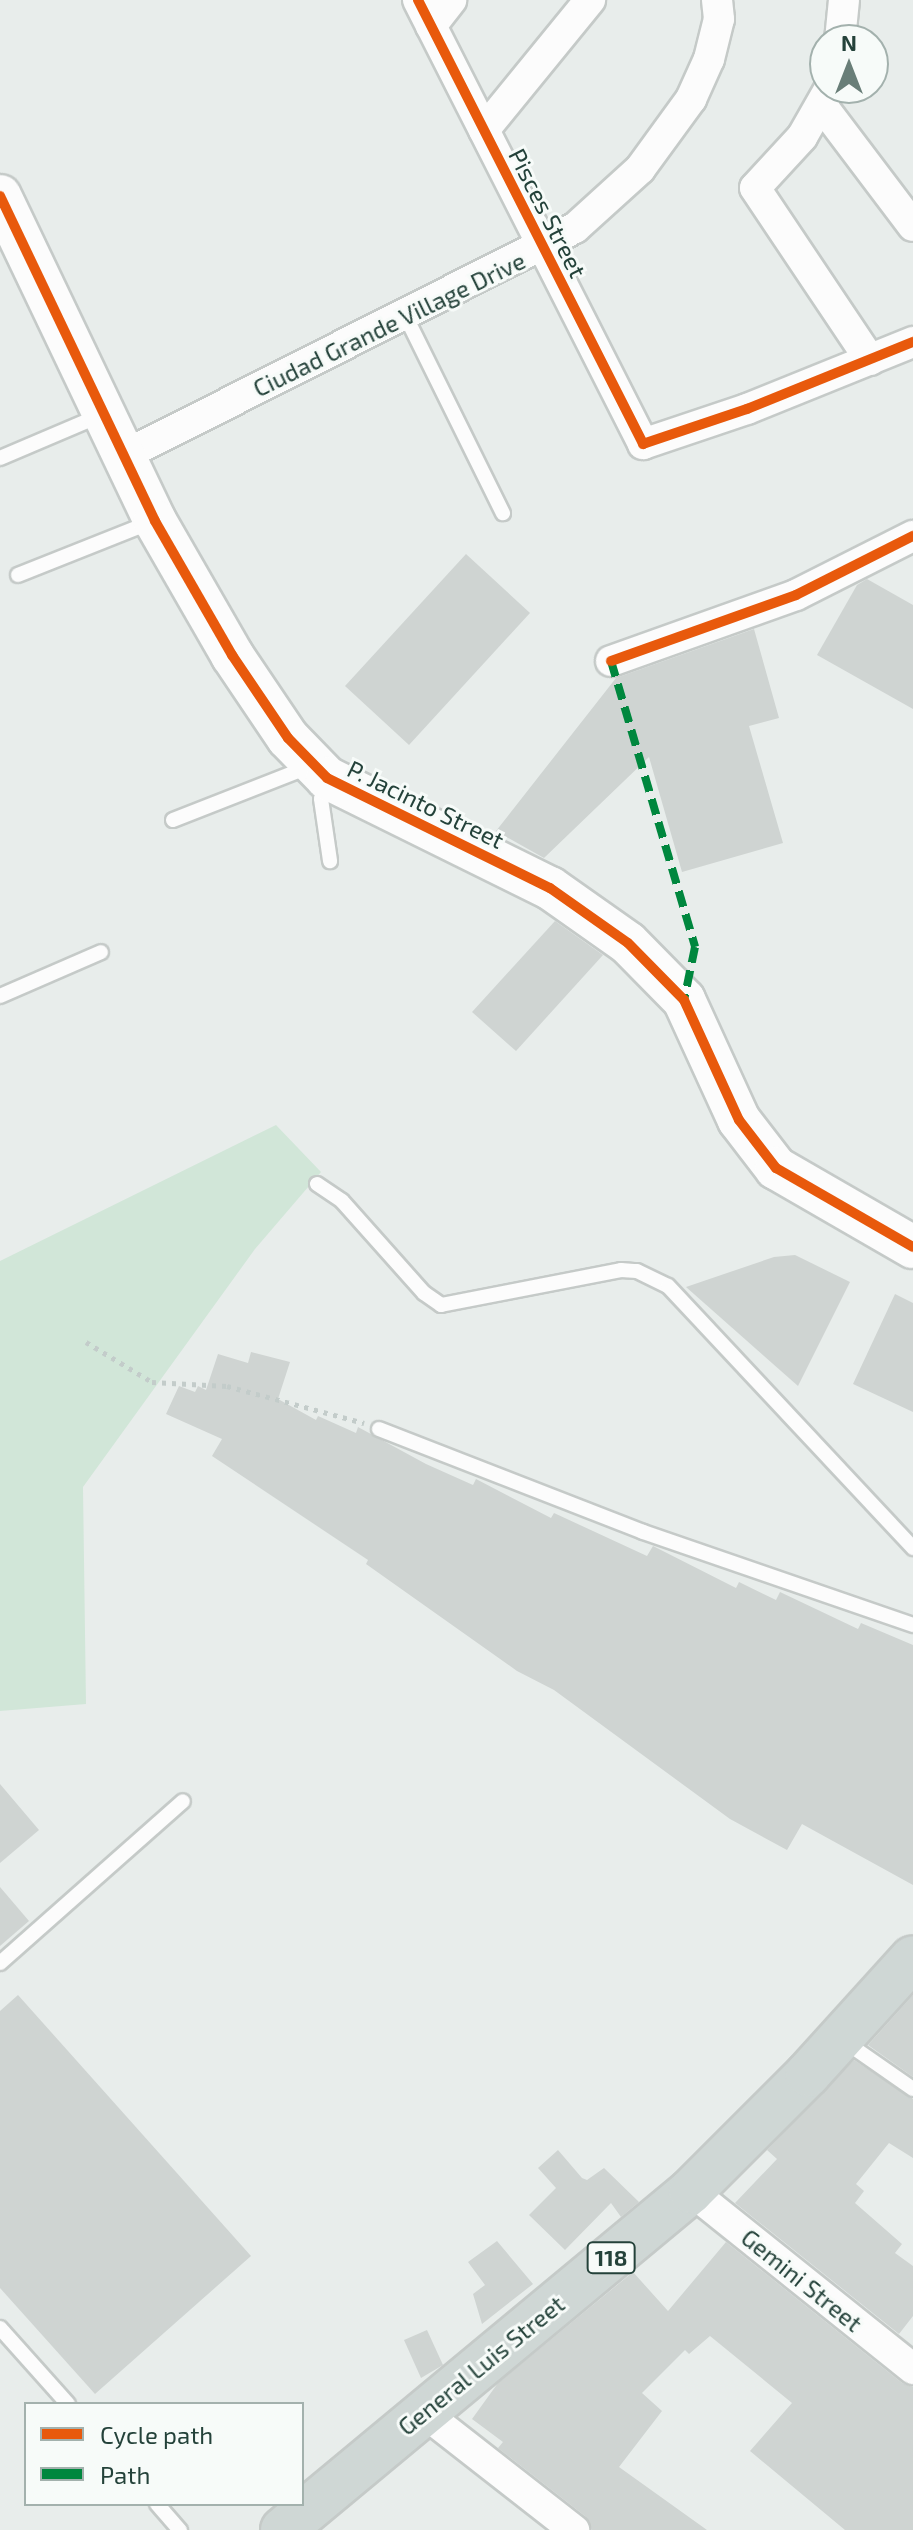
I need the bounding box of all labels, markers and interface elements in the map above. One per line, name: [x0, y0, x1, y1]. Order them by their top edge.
north arrow: [809, 24, 889, 104]
text: N: [841, 29, 857, 55]
street label: Pisces Street: [503, 144, 593, 282]
street label: Ciudad Grande Village Drive: [248, 245, 530, 403]
street label: P. Jacinto Street: [343, 754, 509, 854]
street label: Gemini Street: [736, 2223, 868, 2337]
road number: 118: [585, 2240, 637, 2276]
street label: General Luis Street: [392, 2289, 570, 2441]
legend: [24, 2402, 304, 2506]
text: Cycle path: [100, 2420, 213, 2449]
text: Path: [100, 2460, 150, 2489]

